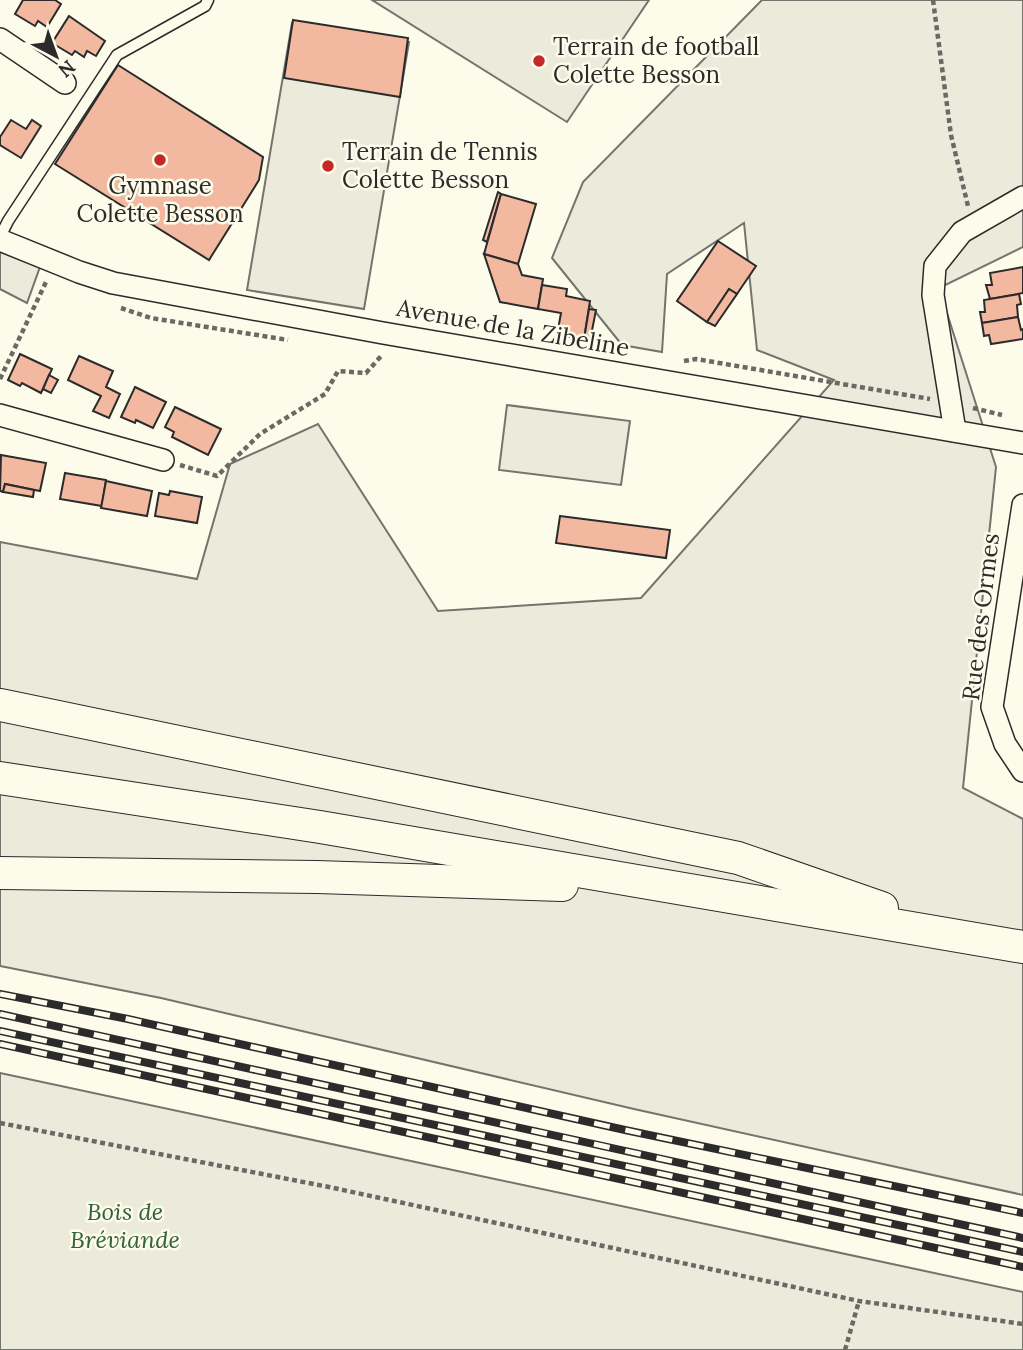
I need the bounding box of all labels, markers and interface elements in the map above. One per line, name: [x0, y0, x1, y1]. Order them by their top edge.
north arrow: [21, 21, 91, 91]
place label: Terrain de football Colette Besson: [553, 31, 759, 90]
marker: Terrain de football Colette Besson: [531, 53, 547, 69]
text: N: [54, 55, 81, 83]
place label: Terrain de Tennis Colette Besson: [342, 136, 538, 195]
marker: Gymnase Colette Besson: [152, 152, 168, 168]
marker: Terrain de Tennis Colette Besson: [320, 158, 336, 174]
place label: Gymnase Colette Besson: [76, 170, 244, 229]
street label: Avenue de la Zibeline: [393, 292, 632, 363]
street label: Rue des Ormes: [955, 531, 1006, 702]
park label: Bois de Bréviande: [70, 1196, 180, 1255]

